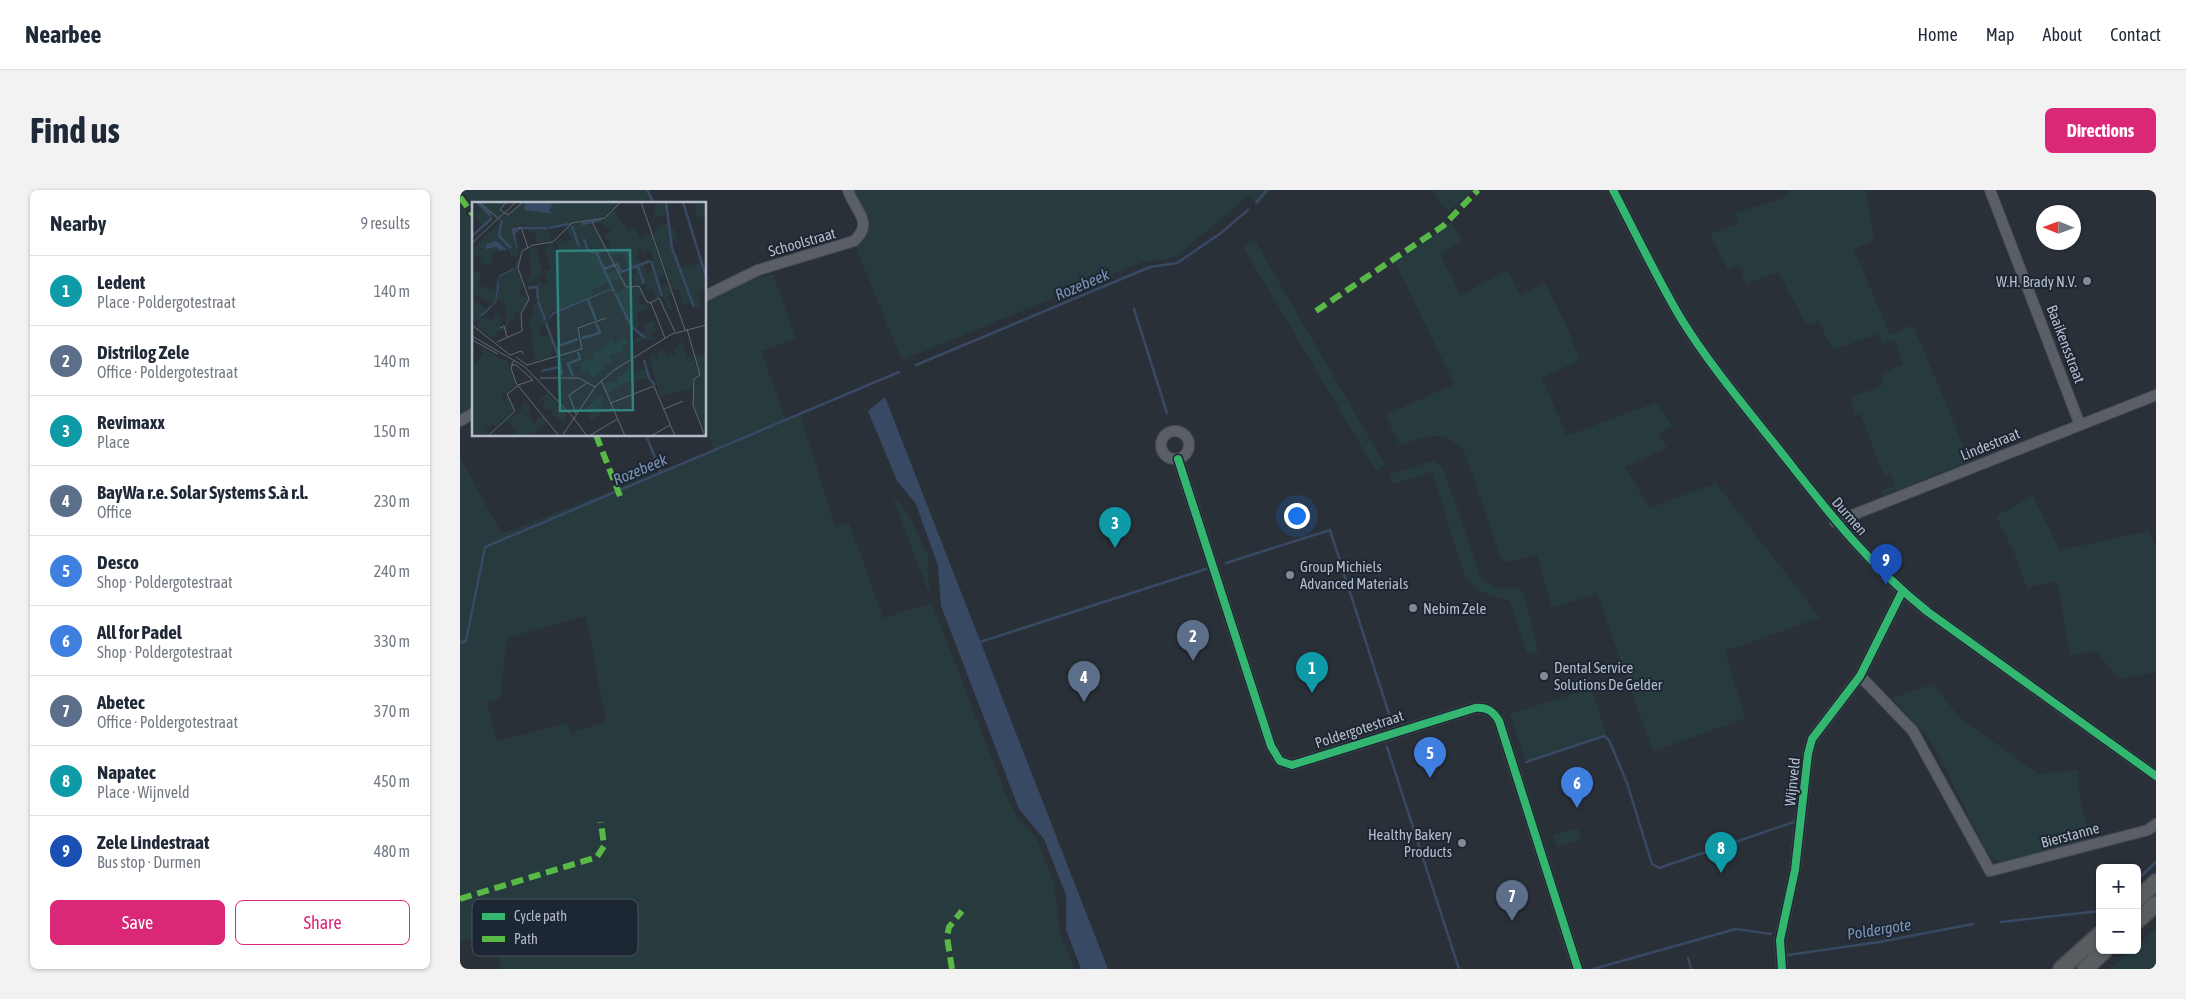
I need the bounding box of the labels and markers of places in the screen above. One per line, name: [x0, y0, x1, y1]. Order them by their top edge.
place label: W.H. Brady N.V.: [1996, 273, 2077, 290]
marker: W.H. Brady N.V.: [2081, 275, 2093, 287]
pin: 3: [1099, 507, 1131, 548]
pin: 9: [1870, 544, 1902, 585]
place label: Group Michiels Advanced Materials: [1300, 558, 1408, 592]
marker: Group Michiels Advanced Materials: [1284, 569, 1296, 581]
place label: Nebim Zele: [1423, 600, 1486, 617]
marker: Nebim Zele: [1407, 602, 1419, 614]
pin: 2: [1177, 620, 1209, 661]
pin: 1: [1296, 652, 1328, 693]
place label: Dental Service Solutions De Gelder: [1554, 659, 1663, 693]
pin: 4: [1068, 661, 1100, 702]
marker: Dental Service Solutions De Gelder: [1538, 670, 1550, 682]
pin: 5: [1414, 737, 1446, 778]
pin: 6: [1561, 767, 1593, 808]
place label: Healthy Bakery Products: [1368, 826, 1452, 860]
pin: 8: [1705, 832, 1737, 873]
marker: Healthy Bakery Products: [1456, 837, 1468, 849]
pin: 7: [1496, 880, 1528, 921]

